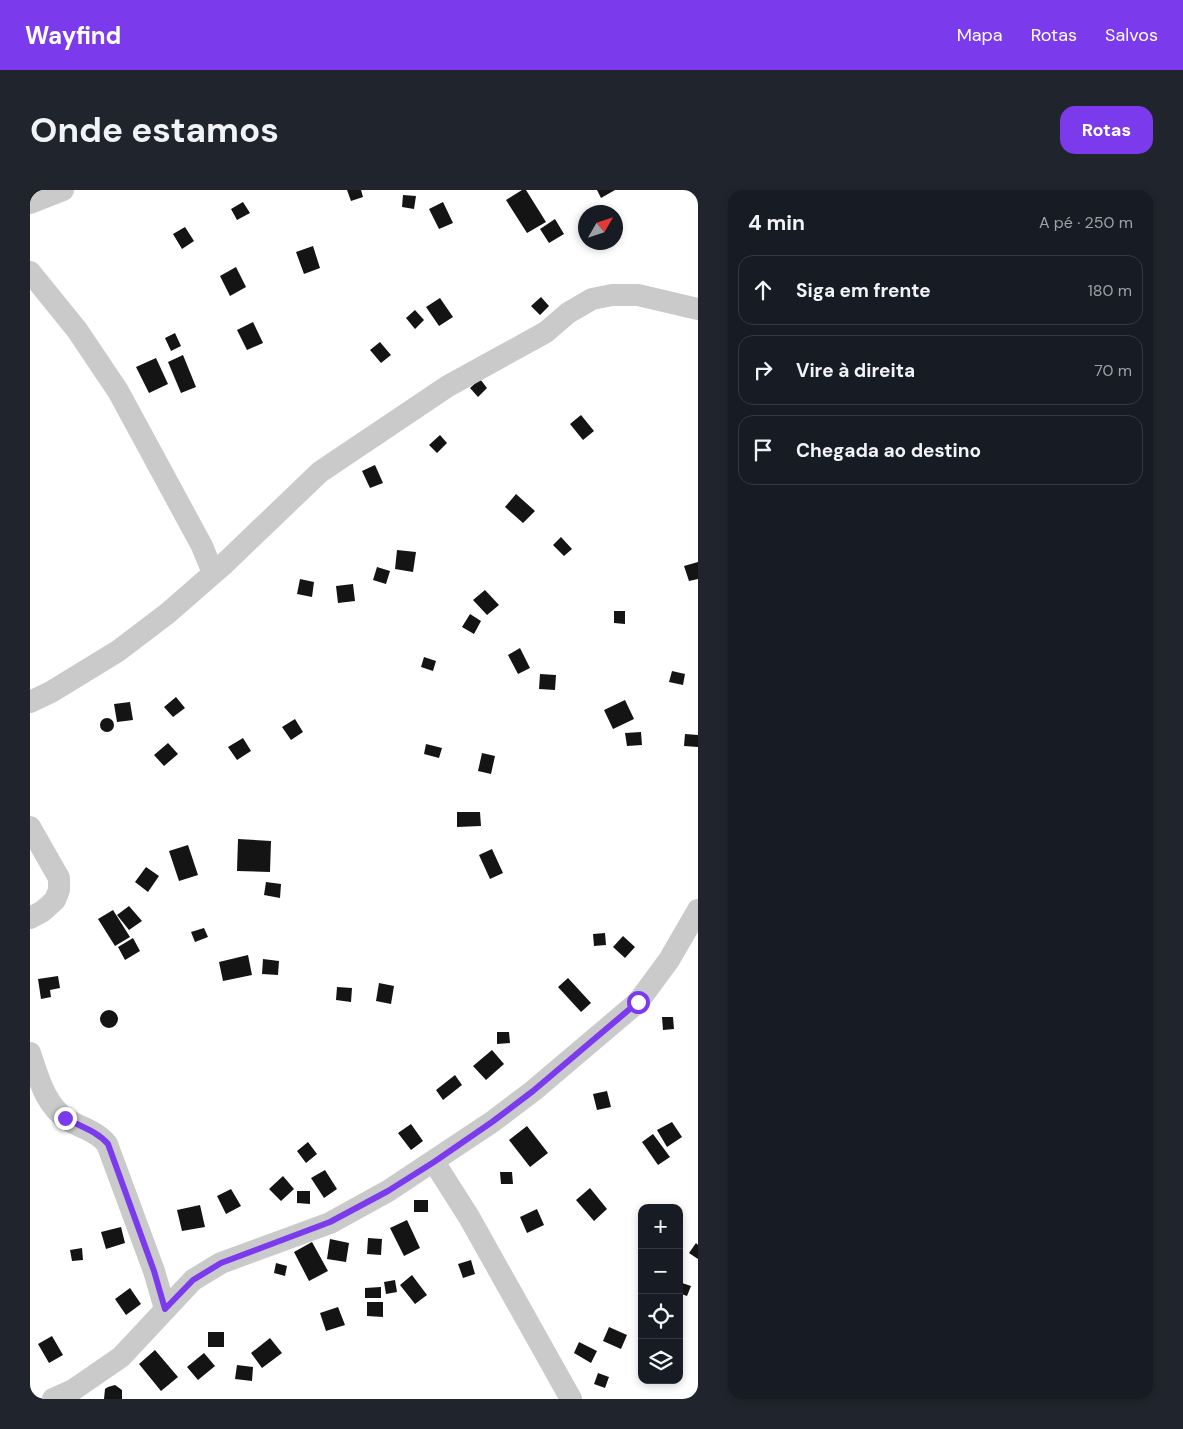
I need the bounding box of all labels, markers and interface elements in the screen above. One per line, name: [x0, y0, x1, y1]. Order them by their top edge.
text: Wayfind: [25, 20, 121, 51]
text: Mapa: [957, 23, 1003, 47]
text: Rotas: [1031, 23, 1077, 47]
text: Salvos: [1105, 23, 1158, 47]
button: Rotas: [1060, 106, 1153, 154]
text: Onde estamos: [30, 107, 279, 153]
north arrow: [578, 205, 623, 250]
text: 4 min: [748, 209, 805, 237]
text: A pé · 250 m: [1039, 212, 1133, 233]
icon: ahead: [749, 276, 777, 304]
text: Siga em frente: [796, 278, 931, 303]
text: 180 m: [1088, 280, 1132, 301]
icon: right: [749, 356, 777, 384]
text: Vire à direita: [796, 358, 915, 383]
text: 70 m: [1094, 360, 1132, 381]
icon: arrive: [749, 436, 777, 464]
text: Chegada ao destino: [796, 438, 981, 463]
route start: [627, 991, 650, 1014]
route end: [54, 1107, 77, 1130]
map controls: [638, 1204, 683, 1384]
button: +: [638, 1204, 683, 1249]
button: −: [638, 1249, 683, 1294]
button: locate: [638, 1294, 683, 1339]
button: layers: [638, 1339, 683, 1384]

